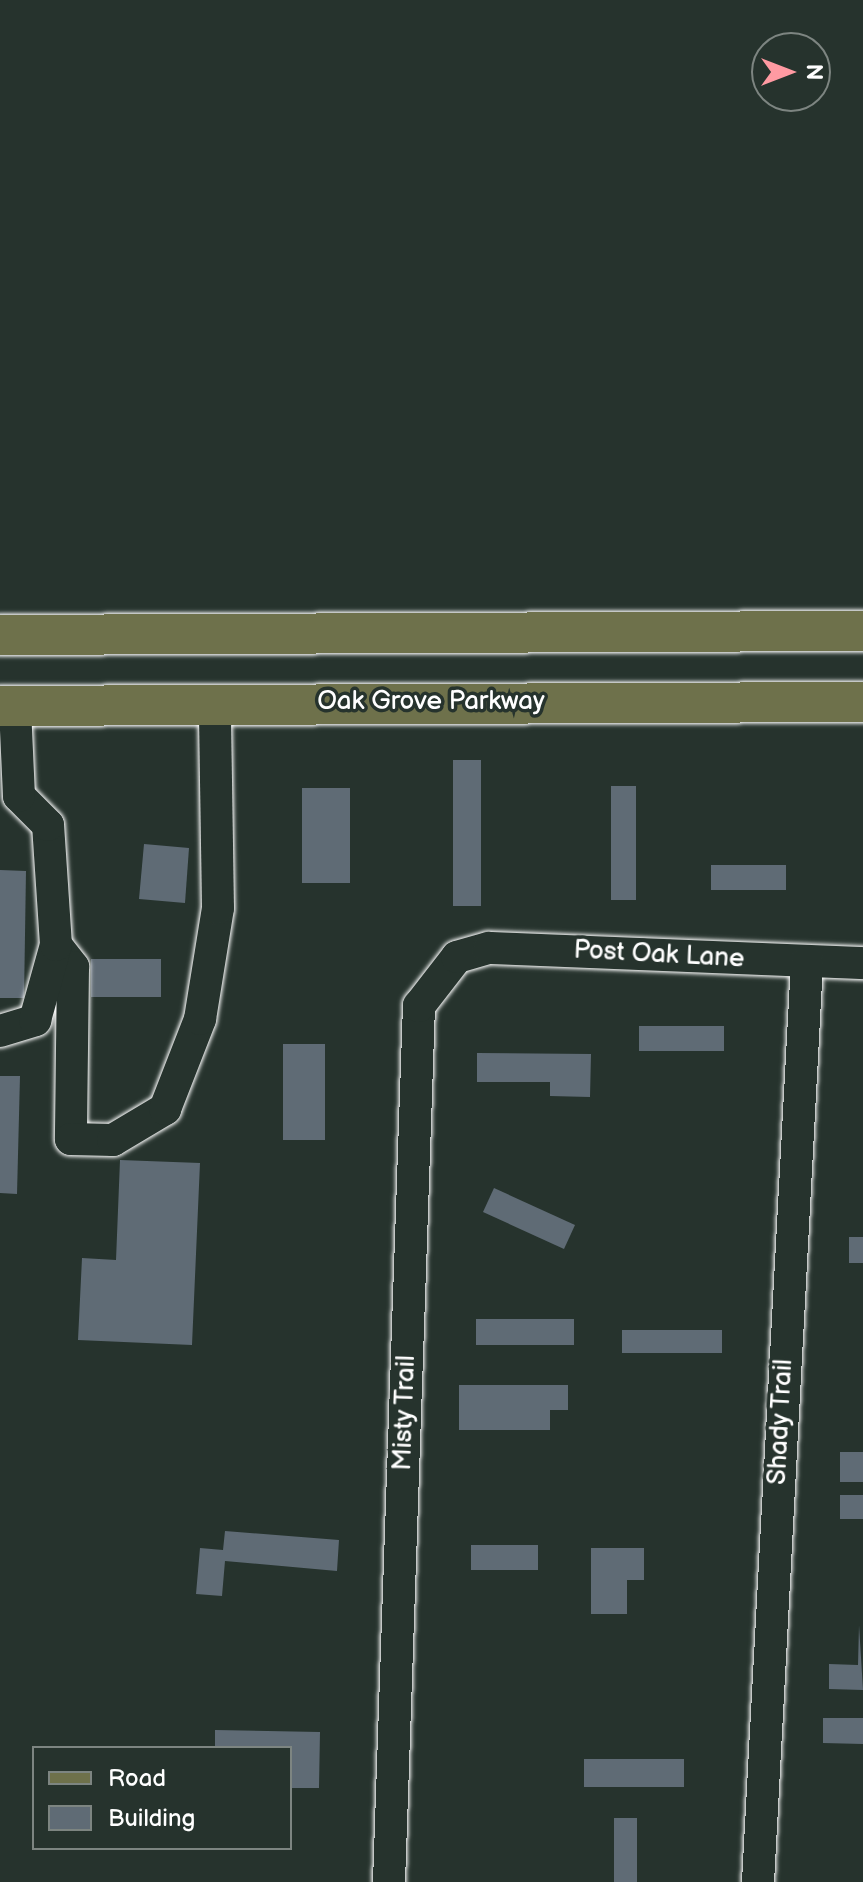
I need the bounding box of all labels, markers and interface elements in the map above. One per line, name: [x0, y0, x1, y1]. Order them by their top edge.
north arrow: [751, 32, 831, 112]
text: N: [800, 64, 827, 80]
street label: Oak Grove Parkway: [317, 686, 545, 718]
street label: Post Oak Lane: [573, 935, 745, 975]
street label: Misty Trail: [387, 1354, 423, 1472]
street label: Shady Trail: [762, 1357, 800, 1487]
legend: [32, 1746, 292, 1850]
text: Road: [108, 1764, 166, 1793]
text: Building: [108, 1804, 195, 1833]

